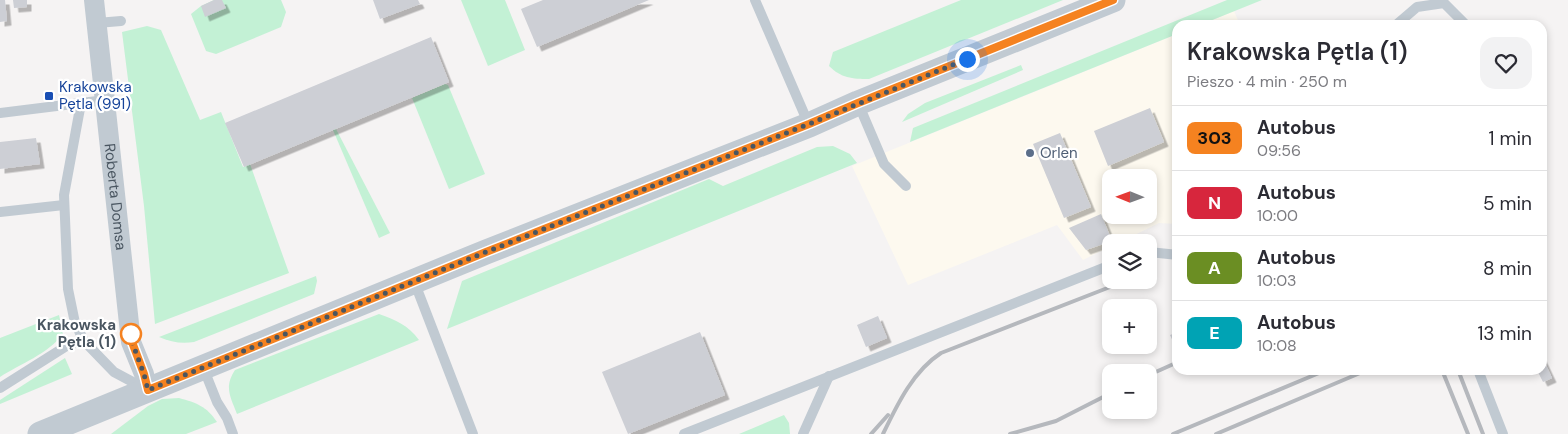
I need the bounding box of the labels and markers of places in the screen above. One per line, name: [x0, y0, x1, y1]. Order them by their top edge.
place label: Krakowska Pętla (991): [59, 77, 132, 114]
marker: Krakowska Pętla (991): [43, 90, 55, 102]
place label: Orlen: [1040, 143, 1078, 163]
marker: Orlen: [1024, 147, 1036, 159]
place label: Krakowska Pętla (1): [37, 315, 116, 352]
marker: Krakowska Pętla (1): [120, 323, 142, 345]

